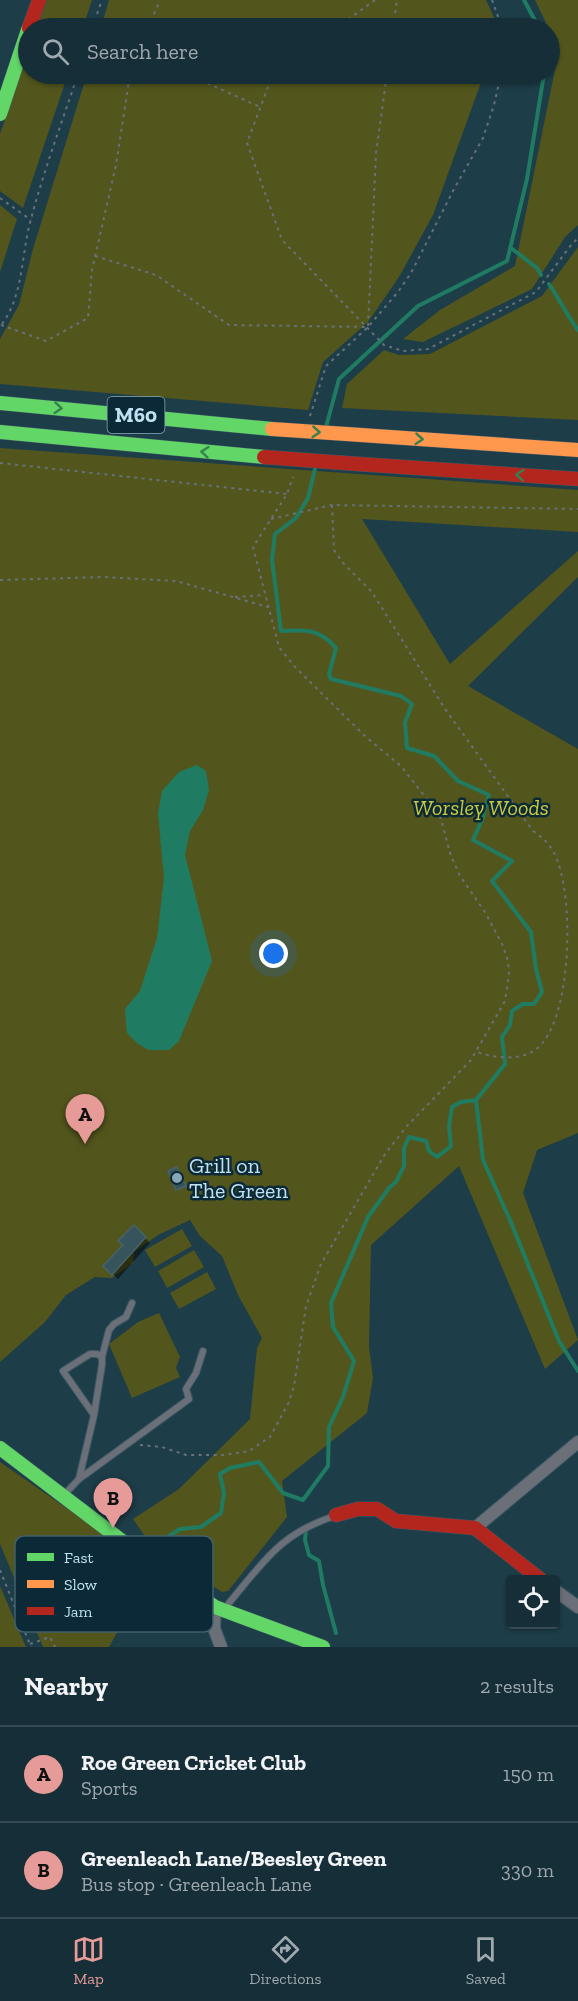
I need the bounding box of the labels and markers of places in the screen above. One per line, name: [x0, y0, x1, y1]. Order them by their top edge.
pin: A: [66, 1094, 104, 1144]
place label: Grill on The Green: [189, 1152, 288, 1204]
marker: Grill on The Green: [170, 1171, 184, 1185]
pin: B: [94, 1478, 132, 1528]

